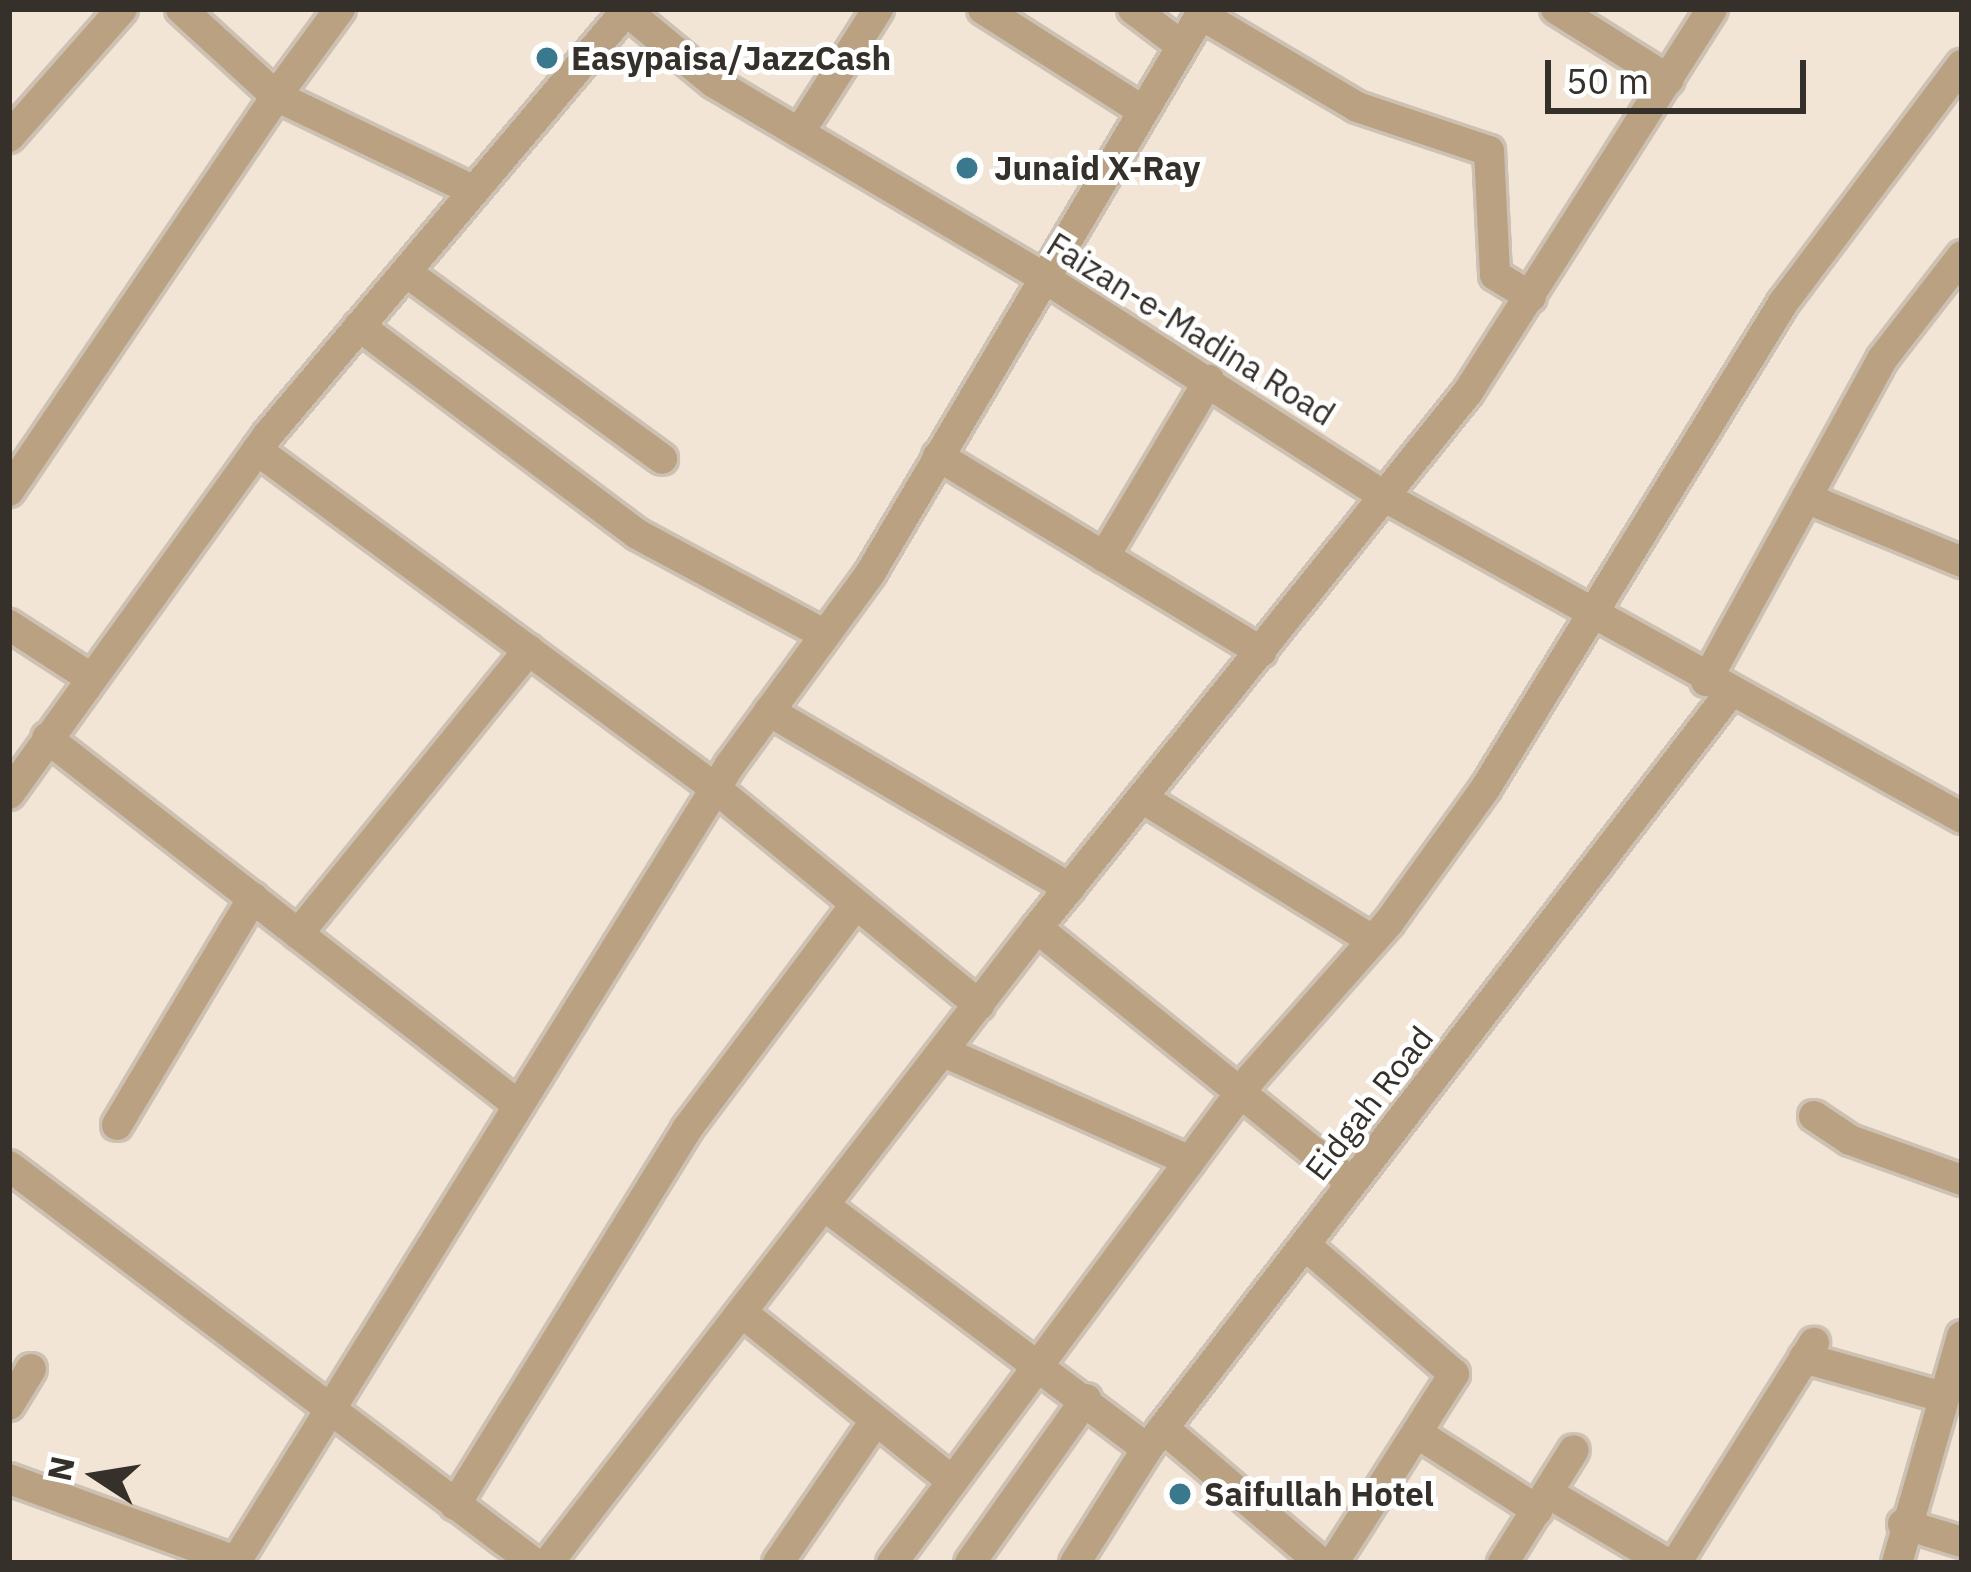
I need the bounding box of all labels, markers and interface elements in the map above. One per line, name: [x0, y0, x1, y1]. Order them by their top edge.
scale bar: [1551, 36, 1812, 110]
place label: Easypaisa/JazzCash: [571, 38, 891, 78]
marker: Easypaisa/JazzCash: [534, 45, 560, 71]
text: 50 m: [1566, 57, 1649, 104]
place label: Junaid X-Ray: [994, 148, 1200, 188]
marker: Junaid X-Ray: [951, 152, 983, 184]
street label: Faizan-e-Madina Road: [1040, 224, 1342, 434]
street label: Eidgah Road: [1297, 1018, 1441, 1188]
north arrow: [36, 1416, 156, 1536]
text: N: [37, 1452, 84, 1485]
place label: Saifullah Hotel: [1204, 1474, 1434, 1514]
marker: Saifullah Hotel: [1167, 1481, 1193, 1507]

